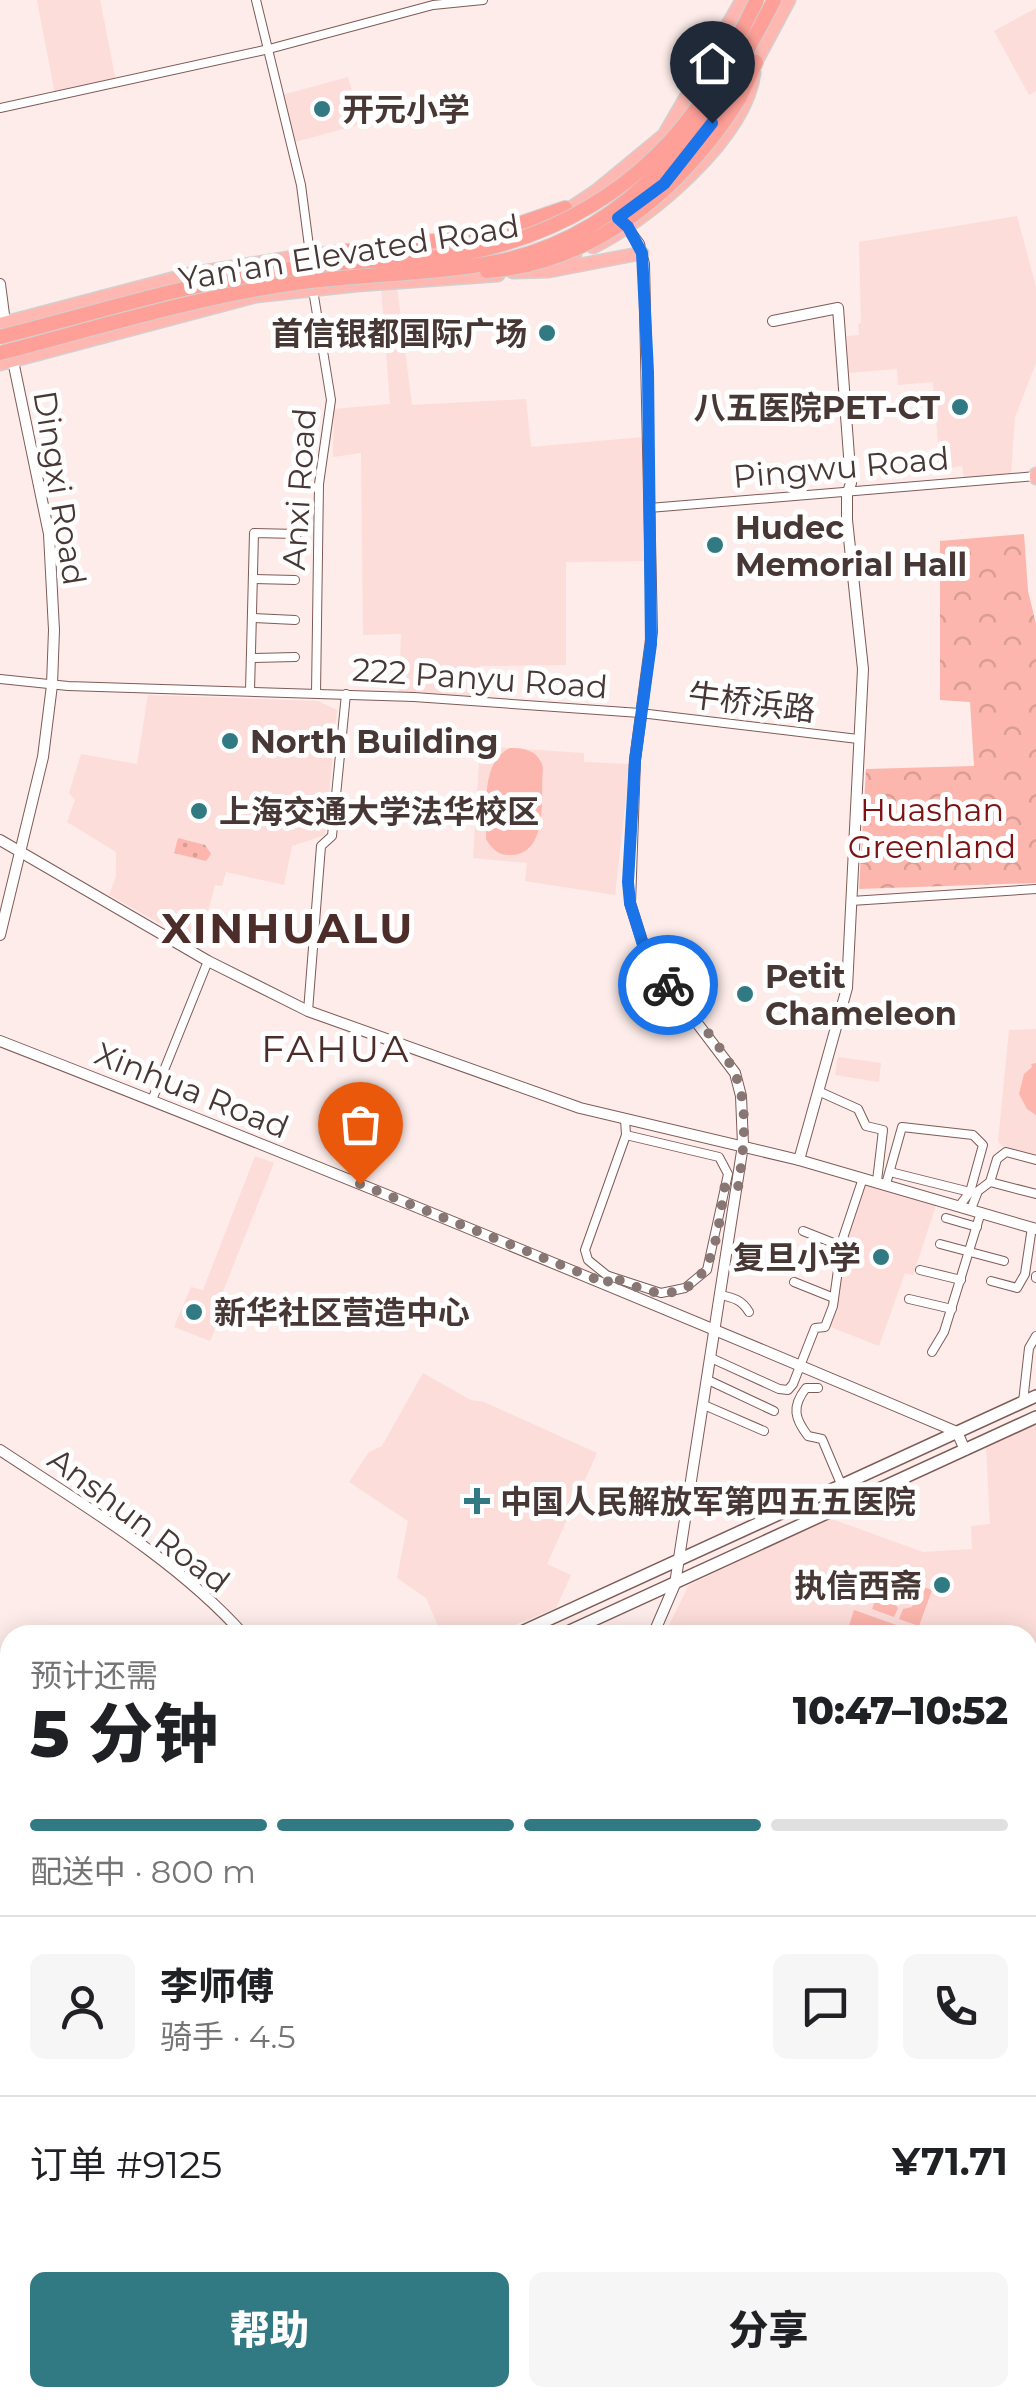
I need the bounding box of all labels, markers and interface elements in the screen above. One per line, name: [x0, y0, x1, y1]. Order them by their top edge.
pin: [670, 21, 755, 124]
icon: home: [685, 36, 740, 91]
place label: 开元小学: [342, 90, 470, 129]
marker: 开元小学: [311, 98, 333, 120]
street label: Yan'an Elevated Road: [176, 206, 522, 298]
place label: 首信银都国际广场: [271, 314, 527, 353]
marker: 首信银都国际广场: [536, 322, 558, 344]
street label: Dingxi Road: [25, 388, 95, 588]
place label: 八五医院PET-CT: [694, 388, 940, 427]
marker: 八五医院PET-CT: [949, 396, 971, 418]
street label: Anxi Road: [274, 407, 324, 571]
street label: Pingwu Road: [731, 438, 951, 496]
place label: Hudec Memorial Hall: [735, 508, 967, 584]
marker: Hudec Memorial Hall: [704, 534, 726, 556]
street label: 222 Panyu Road: [351, 650, 609, 706]
street label: 牛桥浜路: [686, 675, 818, 729]
place label: North Building: [250, 722, 498, 761]
marker: North Building: [219, 730, 241, 752]
park label: Huashan Greenland: [848, 790, 1016, 866]
place label: 上海交通大学法华校区: [219, 792, 539, 831]
marker: 上海交通大学法华校区: [188, 800, 210, 822]
district label: XINHUALU: [161, 902, 415, 954]
courier: [618, 935, 718, 1035]
place label: Petit Chameleon: [765, 957, 957, 1033]
icon: bike: [641, 958, 696, 1013]
marker: Petit Chameleon: [734, 983, 756, 1005]
district label: FAHUA: [261, 1025, 411, 1072]
street label: Xinhua Road: [90, 1033, 294, 1147]
pin: [318, 1082, 403, 1185]
icon: bag: [333, 1097, 388, 1152]
place label: 复旦小学: [733, 1238, 861, 1277]
marker: 复旦小学: [870, 1246, 892, 1268]
place label: 新华社区营造中心: [214, 1293, 470, 1332]
marker: 新华社区营造中心: [183, 1301, 205, 1323]
street label: Anshun Road: [41, 1439, 237, 1601]
place label: 中国人民解放军第四五五医院: [500, 1482, 916, 1521]
marker: 中国人民解放军第四五五医院: [464, 1488, 490, 1514]
place label: 执信西斋: [794, 1566, 922, 1605]
marker: 执信西斋: [931, 1574, 953, 1596]
text: 预计还需: [30, 1656, 158, 1695]
text: 10:47–10:52: [793, 1687, 1008, 1734]
text: 5 分钟: [30, 1694, 218, 1773]
text: 配送中 · 800 m: [30, 1852, 256, 1891]
button: person: [30, 1954, 135, 2059]
button: chat: [773, 1954, 878, 2059]
button: phone: [903, 1954, 1008, 2059]
text: 李师傅: [160, 1963, 274, 2010]
text: 骑手 · 4.5: [160, 2017, 296, 2056]
text: ¥71.71: [892, 2138, 1008, 2185]
text: 订单 #9125: [30, 2141, 222, 2188]
button: 帮助: [30, 2272, 509, 2387]
button: 分享: [529, 2272, 1008, 2387]

